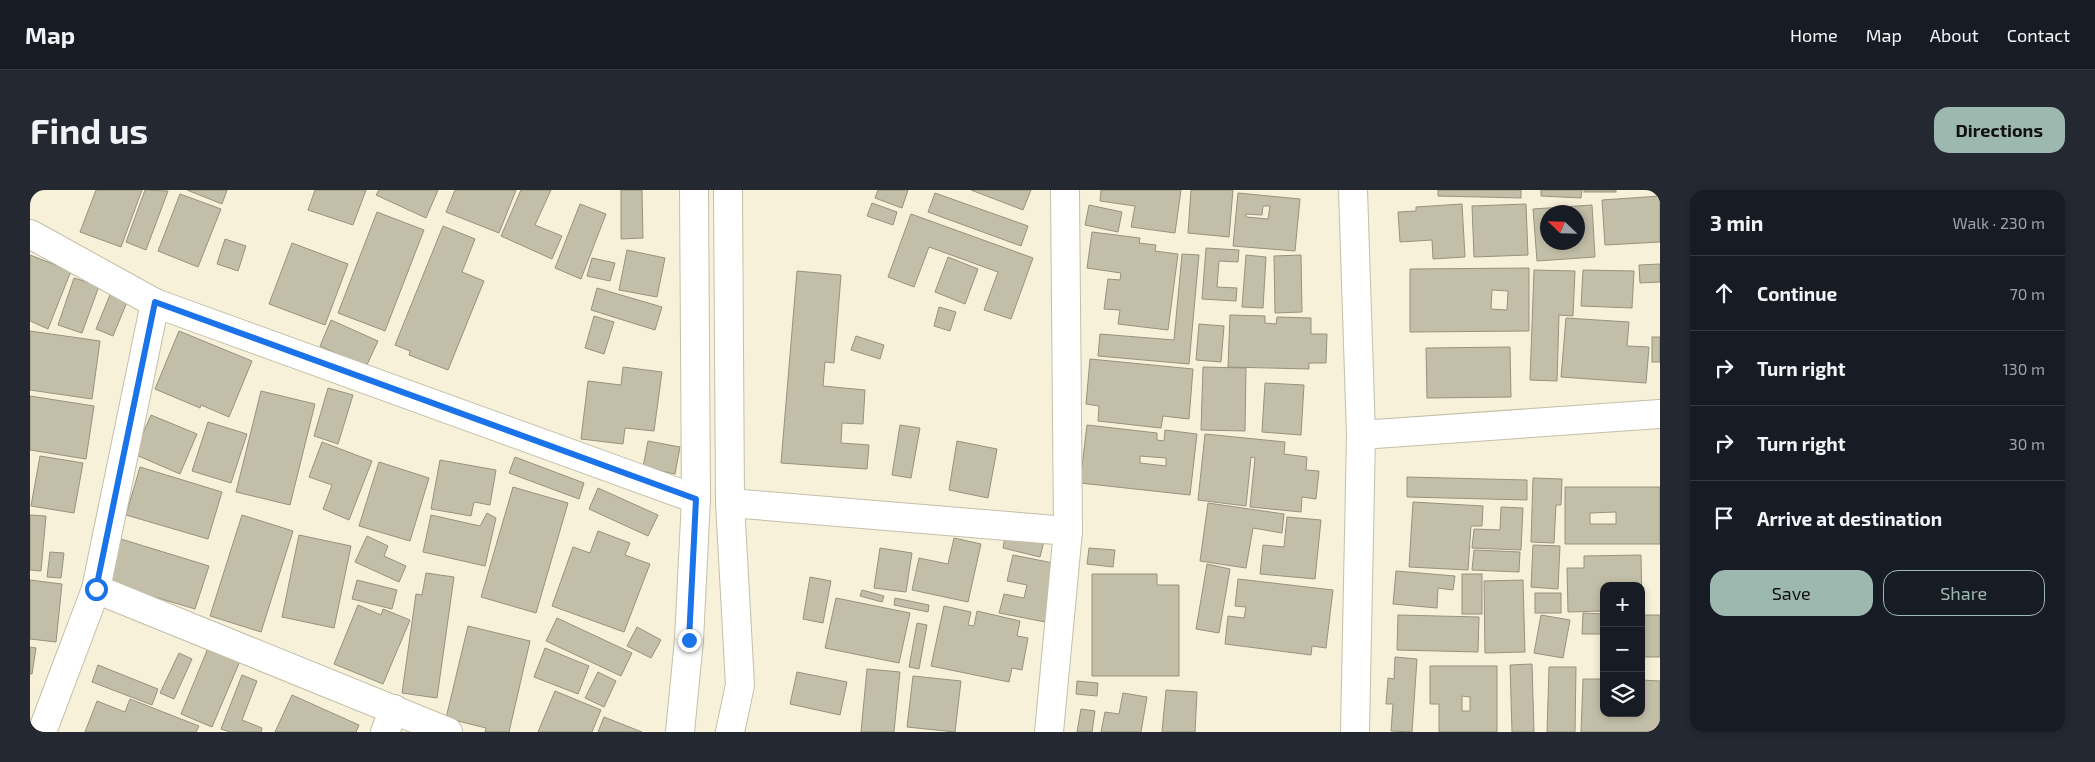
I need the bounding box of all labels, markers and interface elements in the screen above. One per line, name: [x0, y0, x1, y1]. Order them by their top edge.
text: Map: [25, 20, 75, 49]
text: Home: [1790, 24, 1838, 46]
text: Map: [1866, 24, 1902, 46]
text: About: [1930, 24, 1979, 46]
text: Contact: [2007, 24, 2070, 46]
button: Directions: [1934, 107, 2065, 153]
text: Find us: [30, 109, 148, 151]
north arrow: [1540, 205, 1585, 250]
text: 3 min: [1710, 210, 1763, 235]
text: Walk · 230 m: [1952, 213, 2045, 232]
icon: ahead: [1710, 279, 1738, 307]
text: Continue: [1757, 282, 1837, 305]
text: 70 m: [2010, 284, 2045, 303]
icon: right: [1710, 354, 1738, 382]
text: Turn right: [1757, 357, 1845, 380]
text: 130 m: [2003, 359, 2045, 378]
icon: right: [1710, 429, 1738, 457]
text: Turn right: [1757, 432, 1845, 455]
text: 30 m: [2009, 434, 2045, 453]
icon: arrive: [1710, 504, 1738, 532]
text: Arrive at destination: [1757, 507, 1942, 530]
button: Save: [1710, 570, 1873, 616]
button: Share: [1883, 570, 2045, 616]
route start: [85, 578, 108, 601]
map controls: [1600, 582, 1645, 717]
button: +: [1600, 582, 1645, 627]
button: −: [1600, 627, 1645, 672]
route end: [678, 629, 701, 652]
button: layers: [1600, 672, 1645, 717]

